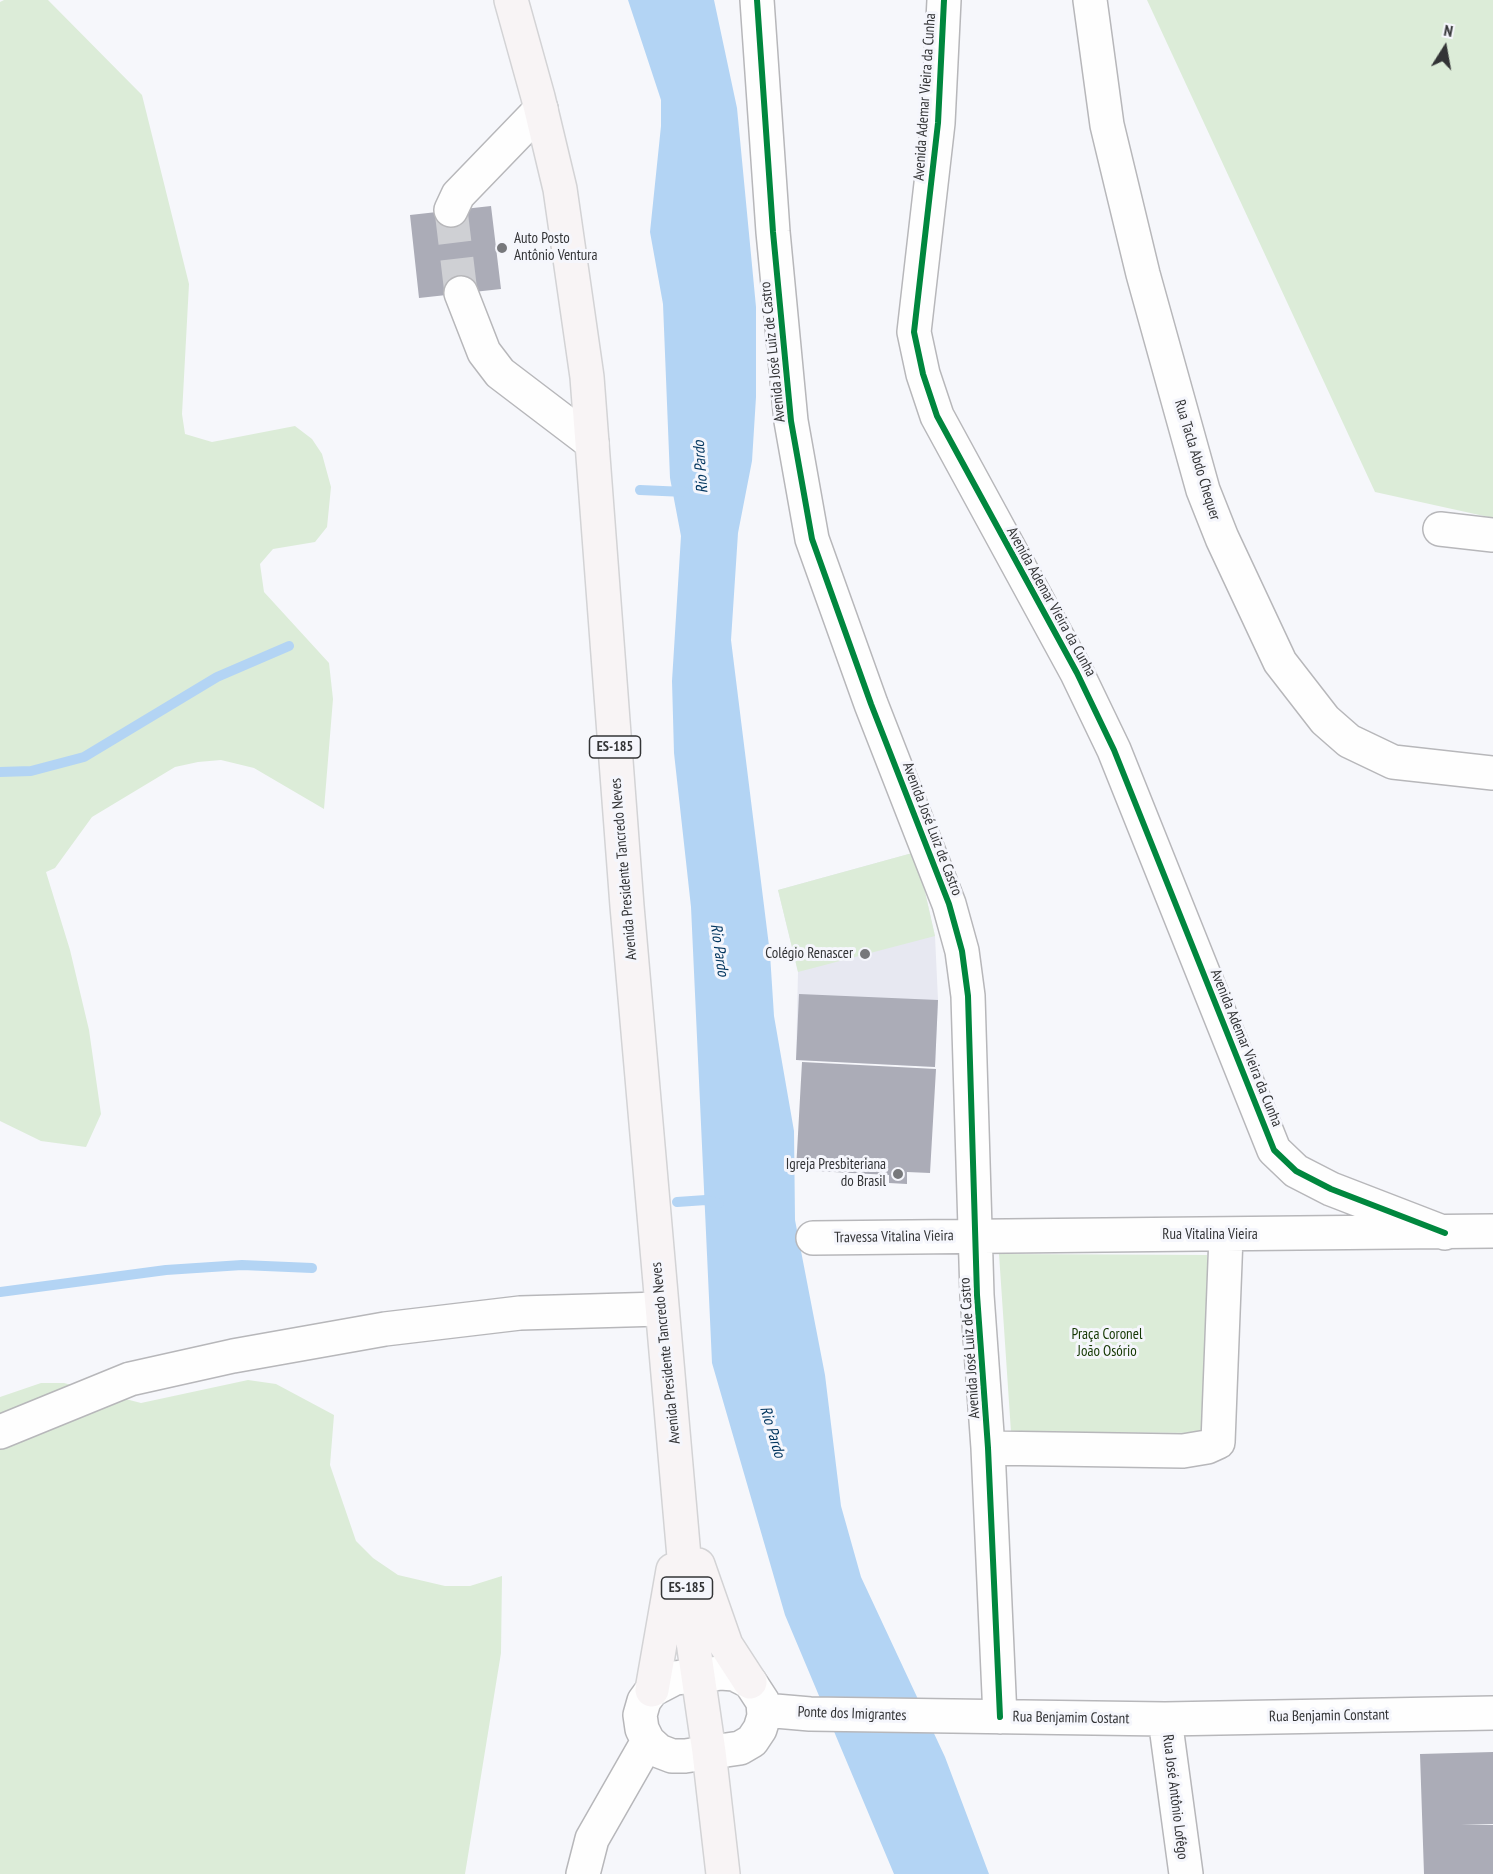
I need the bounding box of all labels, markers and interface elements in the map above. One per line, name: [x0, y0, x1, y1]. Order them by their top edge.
street label: Avenida Ademar Vieira da Cunha: [910, 13, 940, 181]
north arrow: [1415, 18, 1475, 78]
text: N: [1442, 20, 1455, 41]
place label: Auto Posto Antônio Ventura: [514, 230, 597, 265]
marker: Auto Posto Antônio Ventura: [495, 241, 509, 255]
street label: Avenida José Luiz de Castro: [757, 281, 789, 423]
street label: Rua Tacla Abdo Chequer: [1170, 398, 1224, 522]
water label: Rio Pardo: [690, 440, 712, 494]
street label: Avenida Ademar Vieira da Cunha: [1002, 524, 1100, 680]
road number: ES-185: [590, 736, 640, 758]
street label: Avenida José Luiz de Castro: [898, 760, 966, 898]
street label: Avenida Presidente Tancredo Neves: [607, 777, 641, 961]
water label: Rio Pardo: [706, 922, 732, 978]
place label: Colégio Renascer: [765, 945, 853, 963]
marker: Colégio Renascer: [858, 947, 872, 961]
street label: Avenida Ademar Vieira da Cunha: [1206, 967, 1286, 1129]
place label: Igreja Presbiteriana do Brasil: [786, 1156, 886, 1191]
marker: Igreja Presbiteriana do Brasil: [891, 1167, 905, 1181]
street label: Rua Vitalina Vieira: [1162, 1226, 1258, 1244]
street label: Travessa Vitalina Vieira: [834, 1227, 954, 1247]
street label: Avenida Presidente Tancredo Neves: [647, 1261, 685, 1445]
street label: Avenida José Luiz de Castro: [956, 1277, 984, 1419]
park label: Praça Coronel João Osório: [1072, 1326, 1142, 1361]
water label: Rio Pardo: [755, 1404, 789, 1460]
road number: ES-185: [662, 1577, 712, 1599]
street label: Ponte dos Imigrantes: [797, 1703, 907, 1725]
street label: Rua Benjamin Constant: [1269, 1706, 1389, 1726]
street label: Rua Benjamim Costant: [1012, 1708, 1130, 1728]
street label: Rua José Antônio Lofêgo: [1158, 1733, 1192, 1861]

